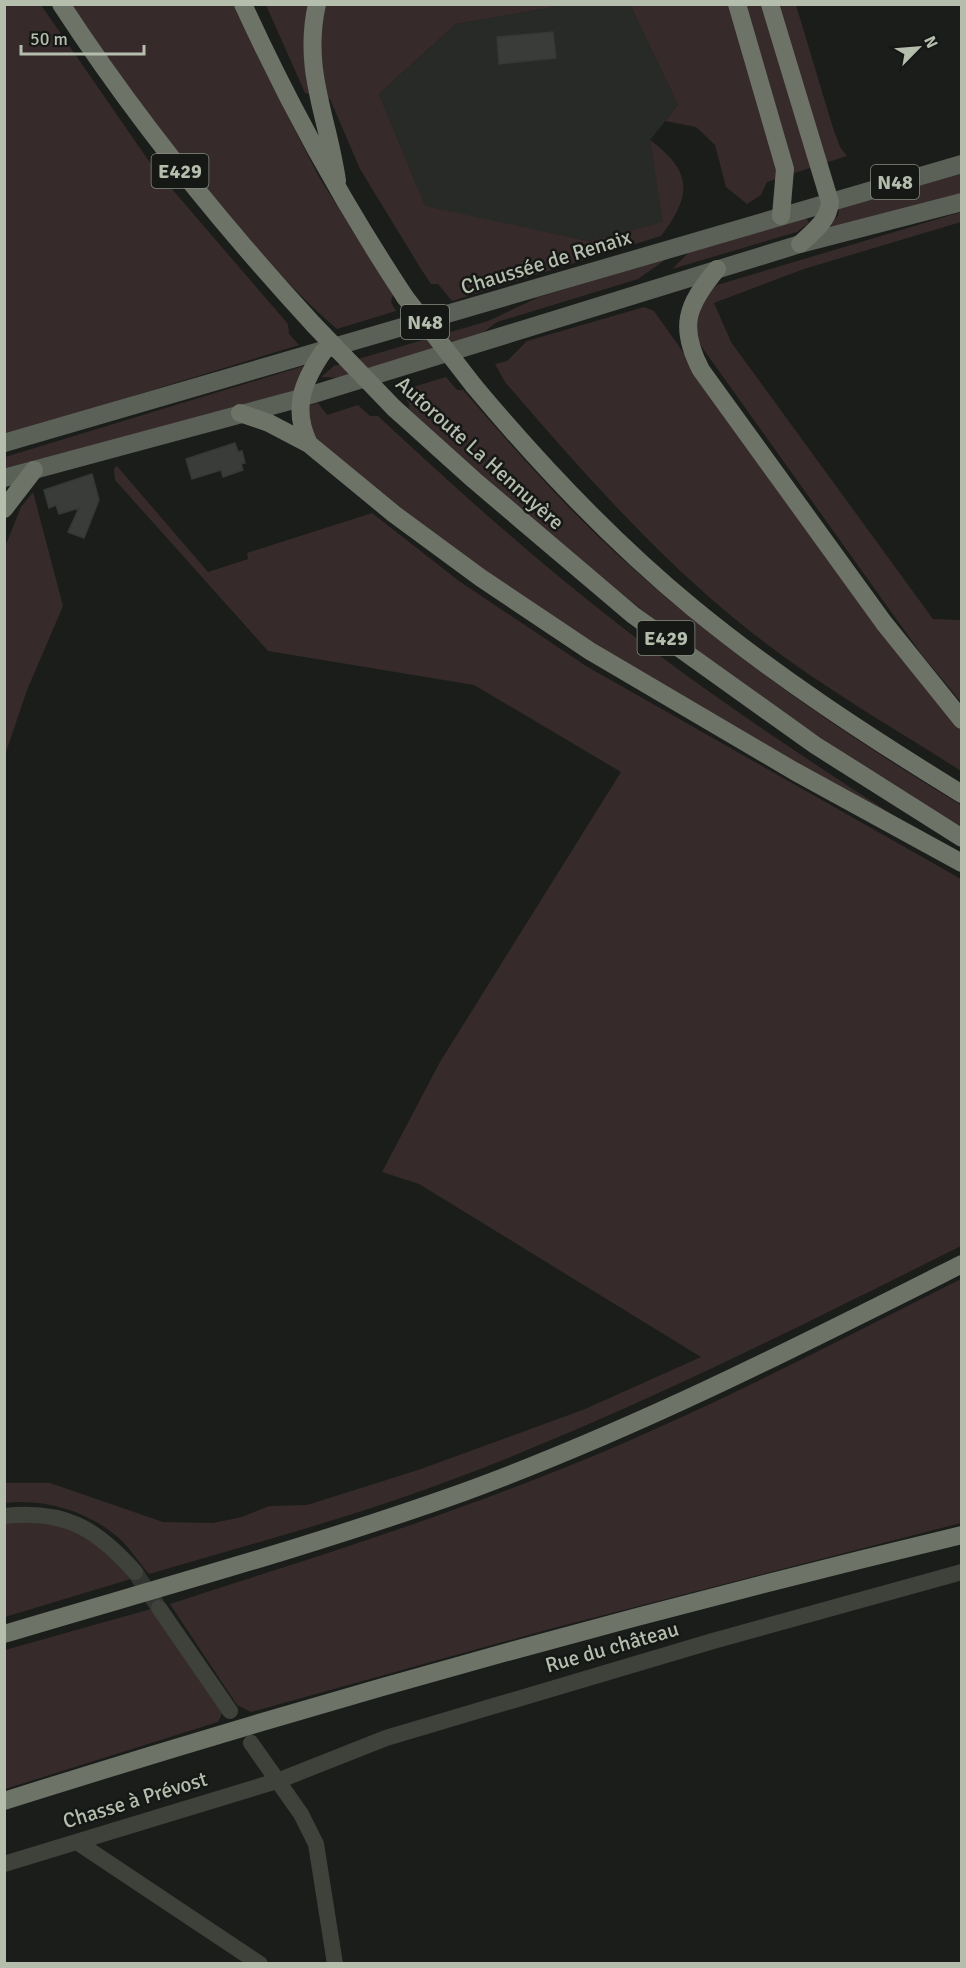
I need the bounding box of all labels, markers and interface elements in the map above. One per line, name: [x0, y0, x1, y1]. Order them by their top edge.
scale bar: [21, 18, 144, 56]
north arrow: [888, 18, 948, 78]
text: 50 m: [30, 28, 68, 50]
text: N: [919, 33, 942, 51]
road number: E429: [152, 154, 208, 188]
road number: N48: [871, 165, 919, 199]
street label: Chaussée de Renaix: [458, 224, 635, 300]
road number: N48: [401, 305, 449, 339]
street label: Autoroute La Hennuyère: [391, 371, 569, 535]
road number: E429: [638, 621, 694, 655]
street label: Rue du château: [542, 1616, 682, 1678]
street label: Chasse à Prévost: [60, 1766, 210, 1834]

